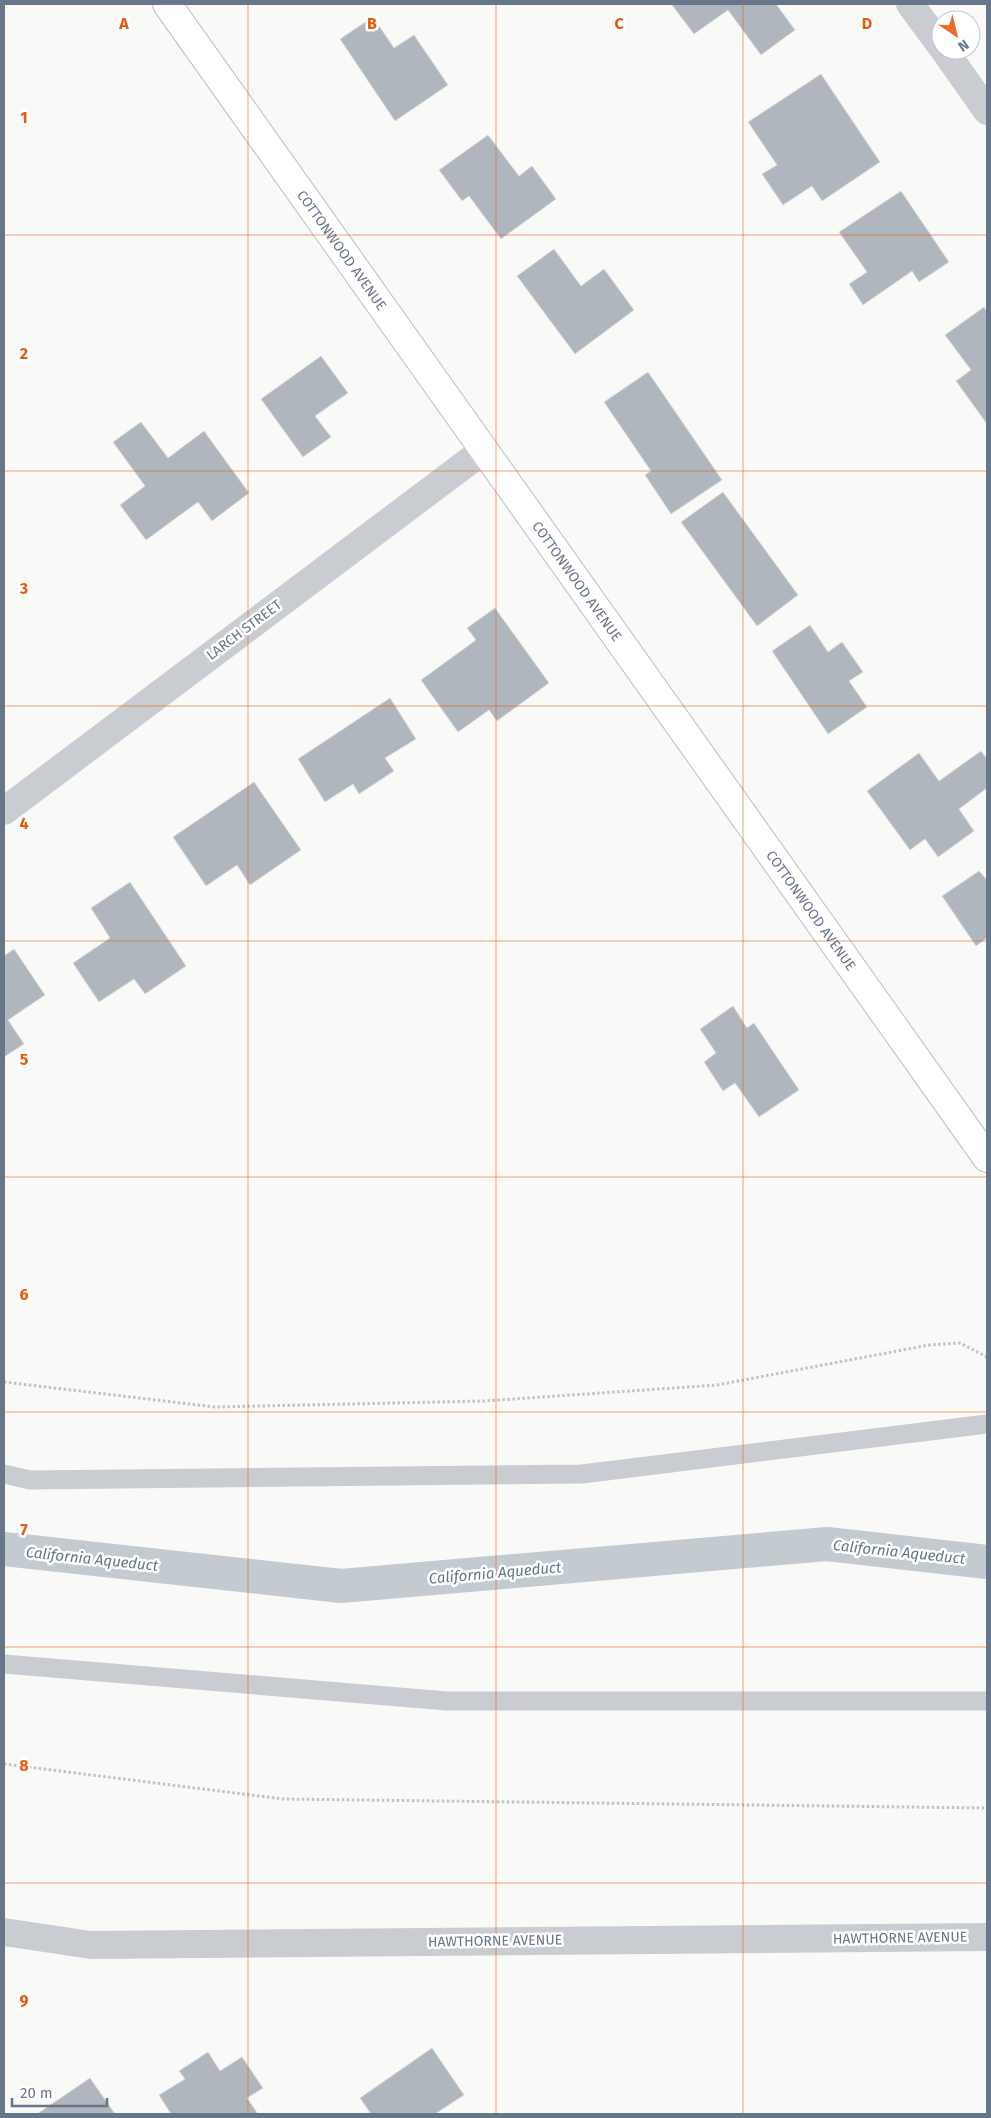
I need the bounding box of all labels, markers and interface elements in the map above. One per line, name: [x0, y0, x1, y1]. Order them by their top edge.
north arrow: [931, 10, 981, 60]
text: A: [118, 14, 129, 33]
text: B: [367, 14, 377, 33]
text: C: [614, 14, 624, 33]
text: D: [862, 14, 872, 33]
text: N: [954, 36, 972, 55]
text: 1: [20, 108, 28, 127]
street label: COTTONWOOD AVENUE: [294, 187, 390, 313]
text: 2: [20, 344, 28, 363]
street label: COTTONWOOD AVENUE: [529, 518, 626, 644]
text: 3: [19, 579, 28, 598]
street label: LARCH STREET: [203, 596, 286, 664]
text: 4: [19, 814, 29, 833]
street label: COTTONWOOD AVENUE: [763, 847, 860, 974]
text: 5: [20, 1050, 29, 1069]
text: 6: [19, 1285, 29, 1304]
text: 7: [20, 1520, 28, 1539]
water label: California Aqueduct: [832, 1536, 967, 1568]
water label: California Aqueduct: [25, 1543, 160, 1575]
water label: California Aqueduct: [428, 1558, 563, 1588]
text: 8: [19, 1756, 29, 1775]
street label: HAWTHORNE AVENUE: [833, 1928, 967, 1948]
street label: HAWTHORNE AVENUE: [428, 1931, 562, 1951]
text: 9: [20, 1991, 29, 2010]
scale bar: [12, 2076, 108, 2108]
text: 20 m: [20, 2084, 53, 2102]

